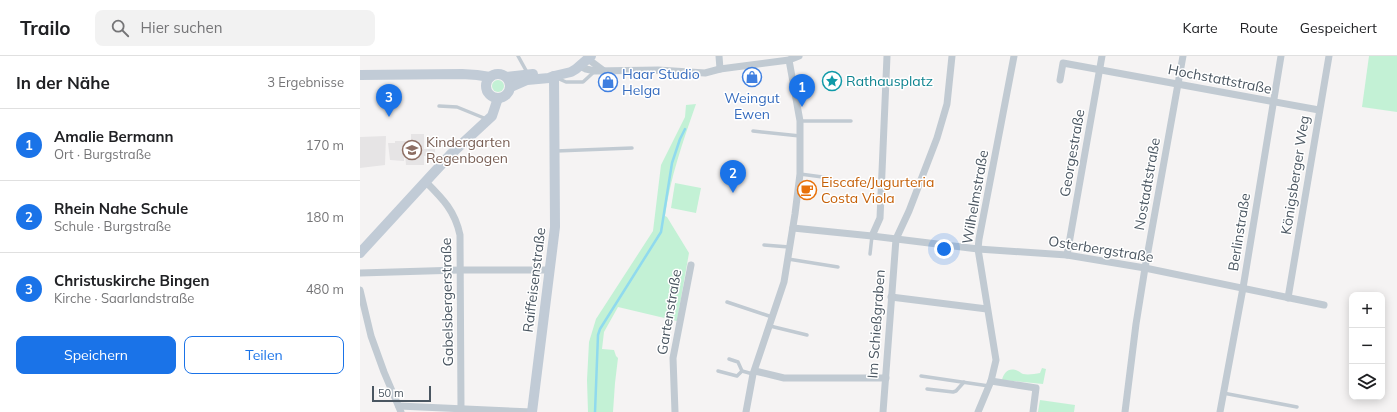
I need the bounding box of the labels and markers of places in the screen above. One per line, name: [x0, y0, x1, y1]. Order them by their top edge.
place label: Haar Studio Helga: [622, 65, 700, 99]
shop icon: Weingut Ewen: [741, 66, 763, 88]
place icon: Rathausplatz: [821, 70, 843, 92]
shop icon: Haar Studio Helga: [597, 71, 619, 93]
place label: Rathausplatz: [846, 72, 933, 90]
pin: 1: [789, 74, 815, 107]
pin: 3: [376, 84, 402, 117]
place label: Weingut Ewen: [724, 89, 780, 123]
place label: Kindergarten Regenbogen: [426, 133, 510, 167]
school or university icon: Kindergarten Regenbogen: [401, 139, 423, 161]
pin: 2: [720, 160, 746, 193]
place label: Eiscafe/Jugurteria Costa Viola: [821, 173, 934, 207]
cafe icon: Eiscafe/Jugurteria Costa Viola: [796, 179, 818, 201]

